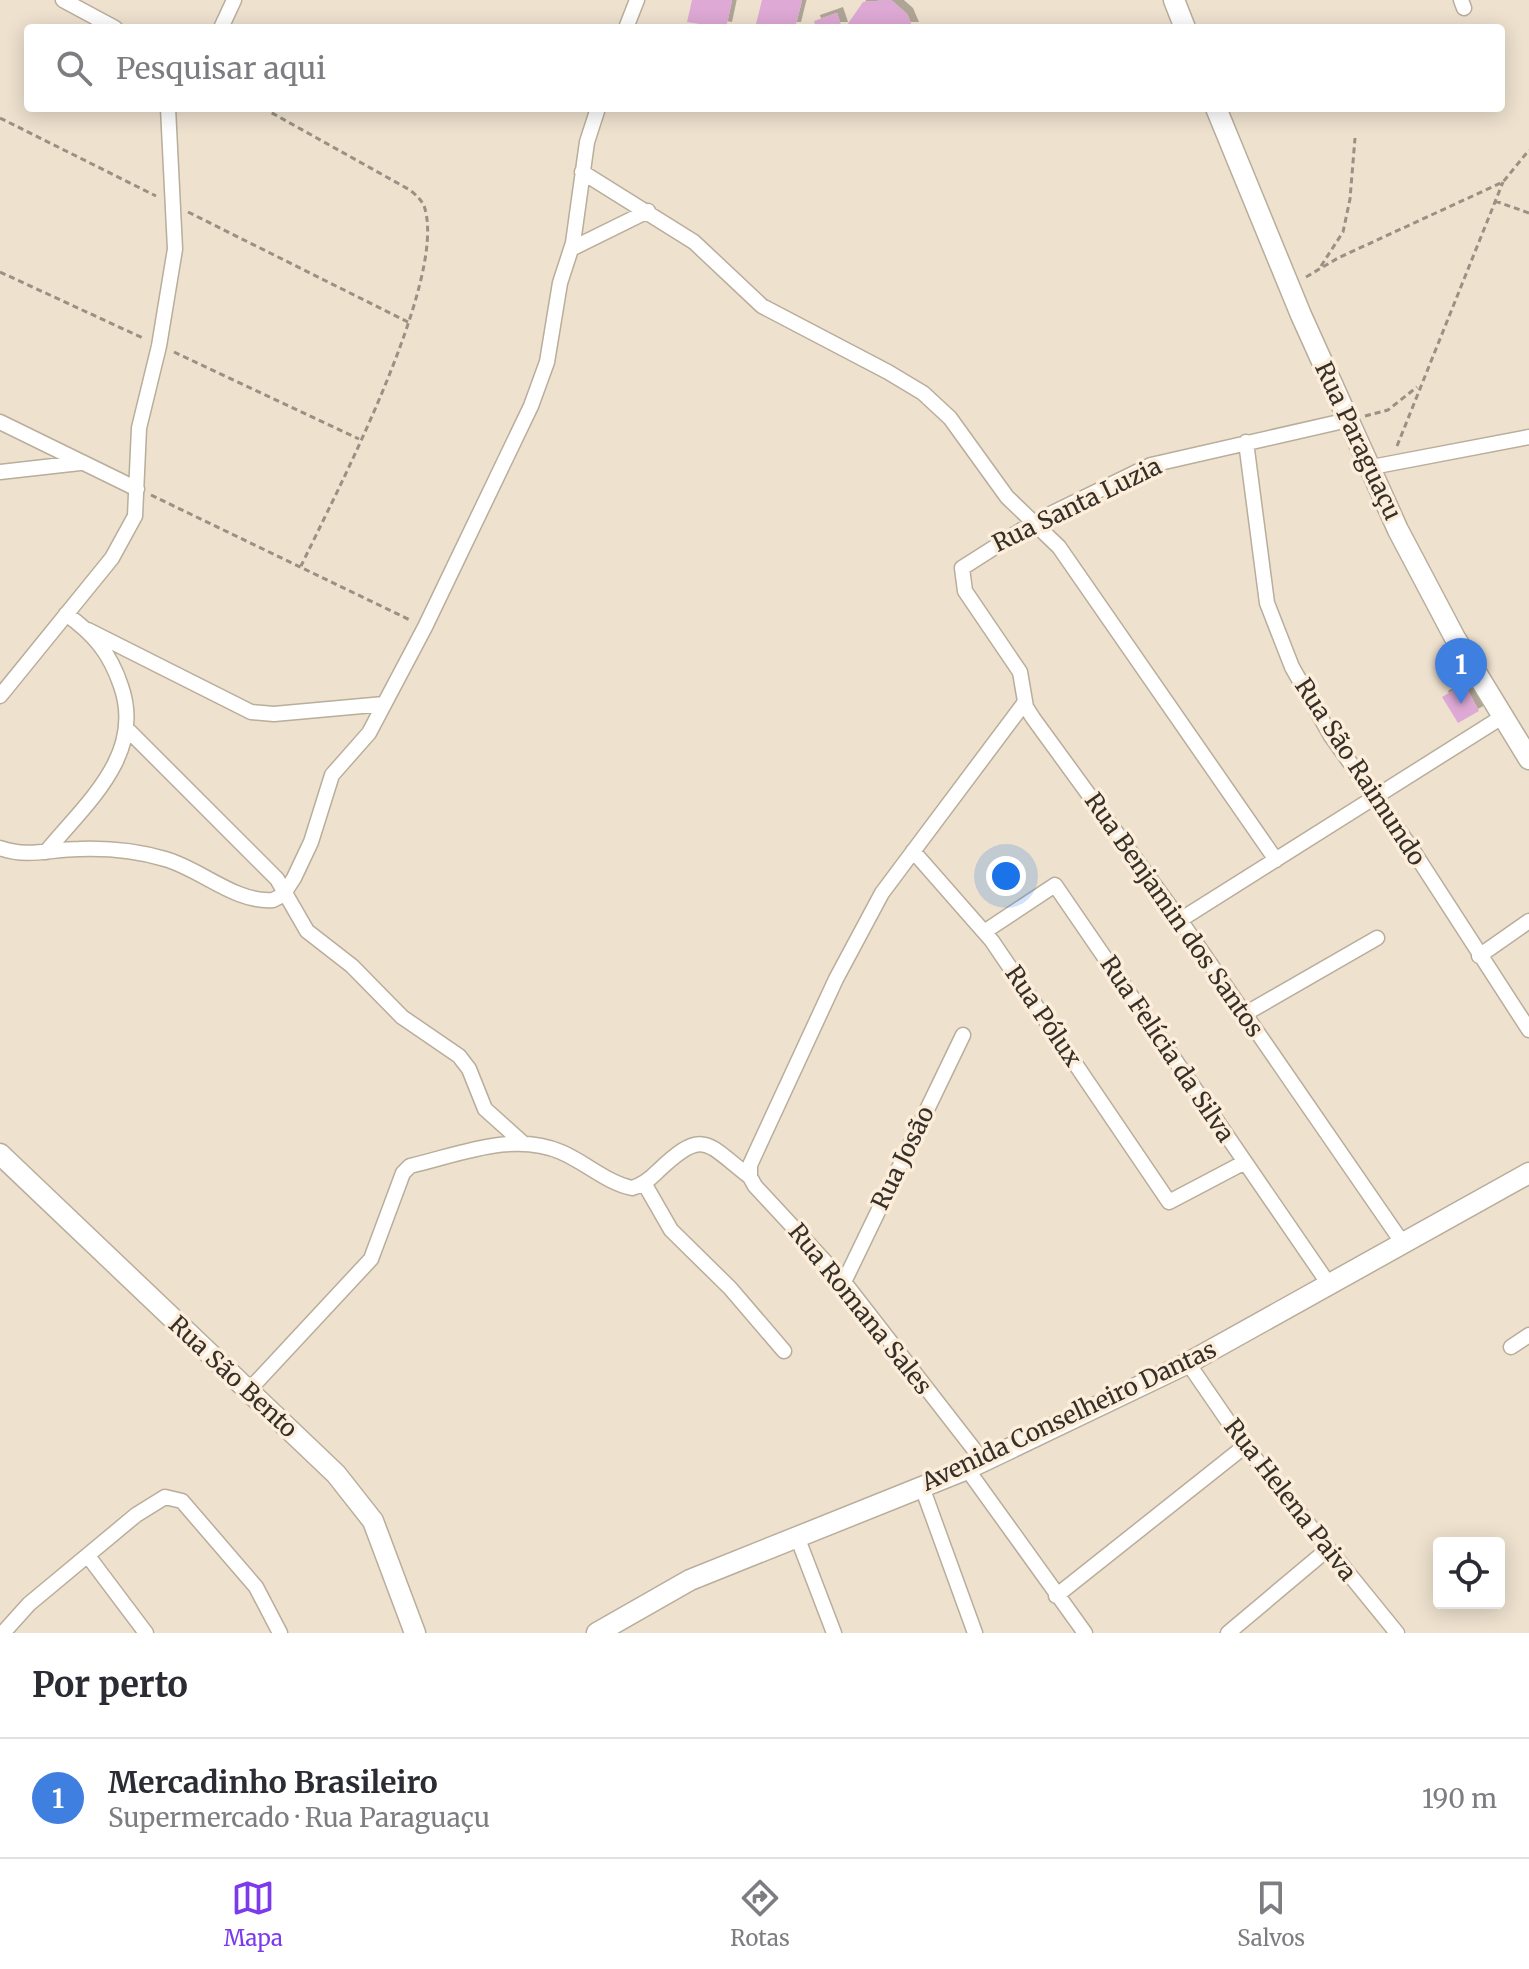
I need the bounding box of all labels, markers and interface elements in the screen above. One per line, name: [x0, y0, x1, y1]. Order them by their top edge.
search box: [24, 24, 1505, 112]
icon: search: [52, 46, 96, 90]
text: Pesquisar aqui: [116, 49, 326, 87]
street label: Rua Paraguaçu: [1308, 357, 1409, 525]
street label: Rua Santa Luzia: [987, 450, 1167, 559]
pin: 1: [1435, 638, 1487, 704]
street label: Rua São Raimundo: [1288, 672, 1433, 871]
street label: Rua Benjamin dos Santos: [1078, 786, 1271, 1043]
your location: [986, 856, 1026, 896]
street label: Rua Felícia da Silva: [1094, 950, 1241, 1148]
street label: Rua Pólux: [998, 959, 1089, 1073]
street label: Rua Josão: [864, 1101, 941, 1215]
street label: Rua Romana Sales: [782, 1217, 939, 1401]
street label: Rua São Bento: [162, 1309, 304, 1444]
street label: Avenida Conselheiro Dantas: [916, 1333, 1221, 1498]
street label: Rua Helena Paiva: [1217, 1412, 1363, 1587]
map controls: [1433, 1537, 1505, 1609]
button: locate: [1433, 1537, 1505, 1609]
text: Por perto: [32, 1664, 188, 1706]
text: Mercadinho Brasileiro: [108, 1763, 438, 1801]
text: 1: [52, 1782, 64, 1815]
text: 190 m: [1422, 1782, 1497, 1815]
text: Supermercado · Rua Paraguaçu: [108, 1801, 490, 1834]
tab: Mapa: [224, 1876, 283, 1952]
tab: Rotas: [730, 1876, 790, 1952]
tab: Salvos: [1237, 1876, 1305, 1952]

